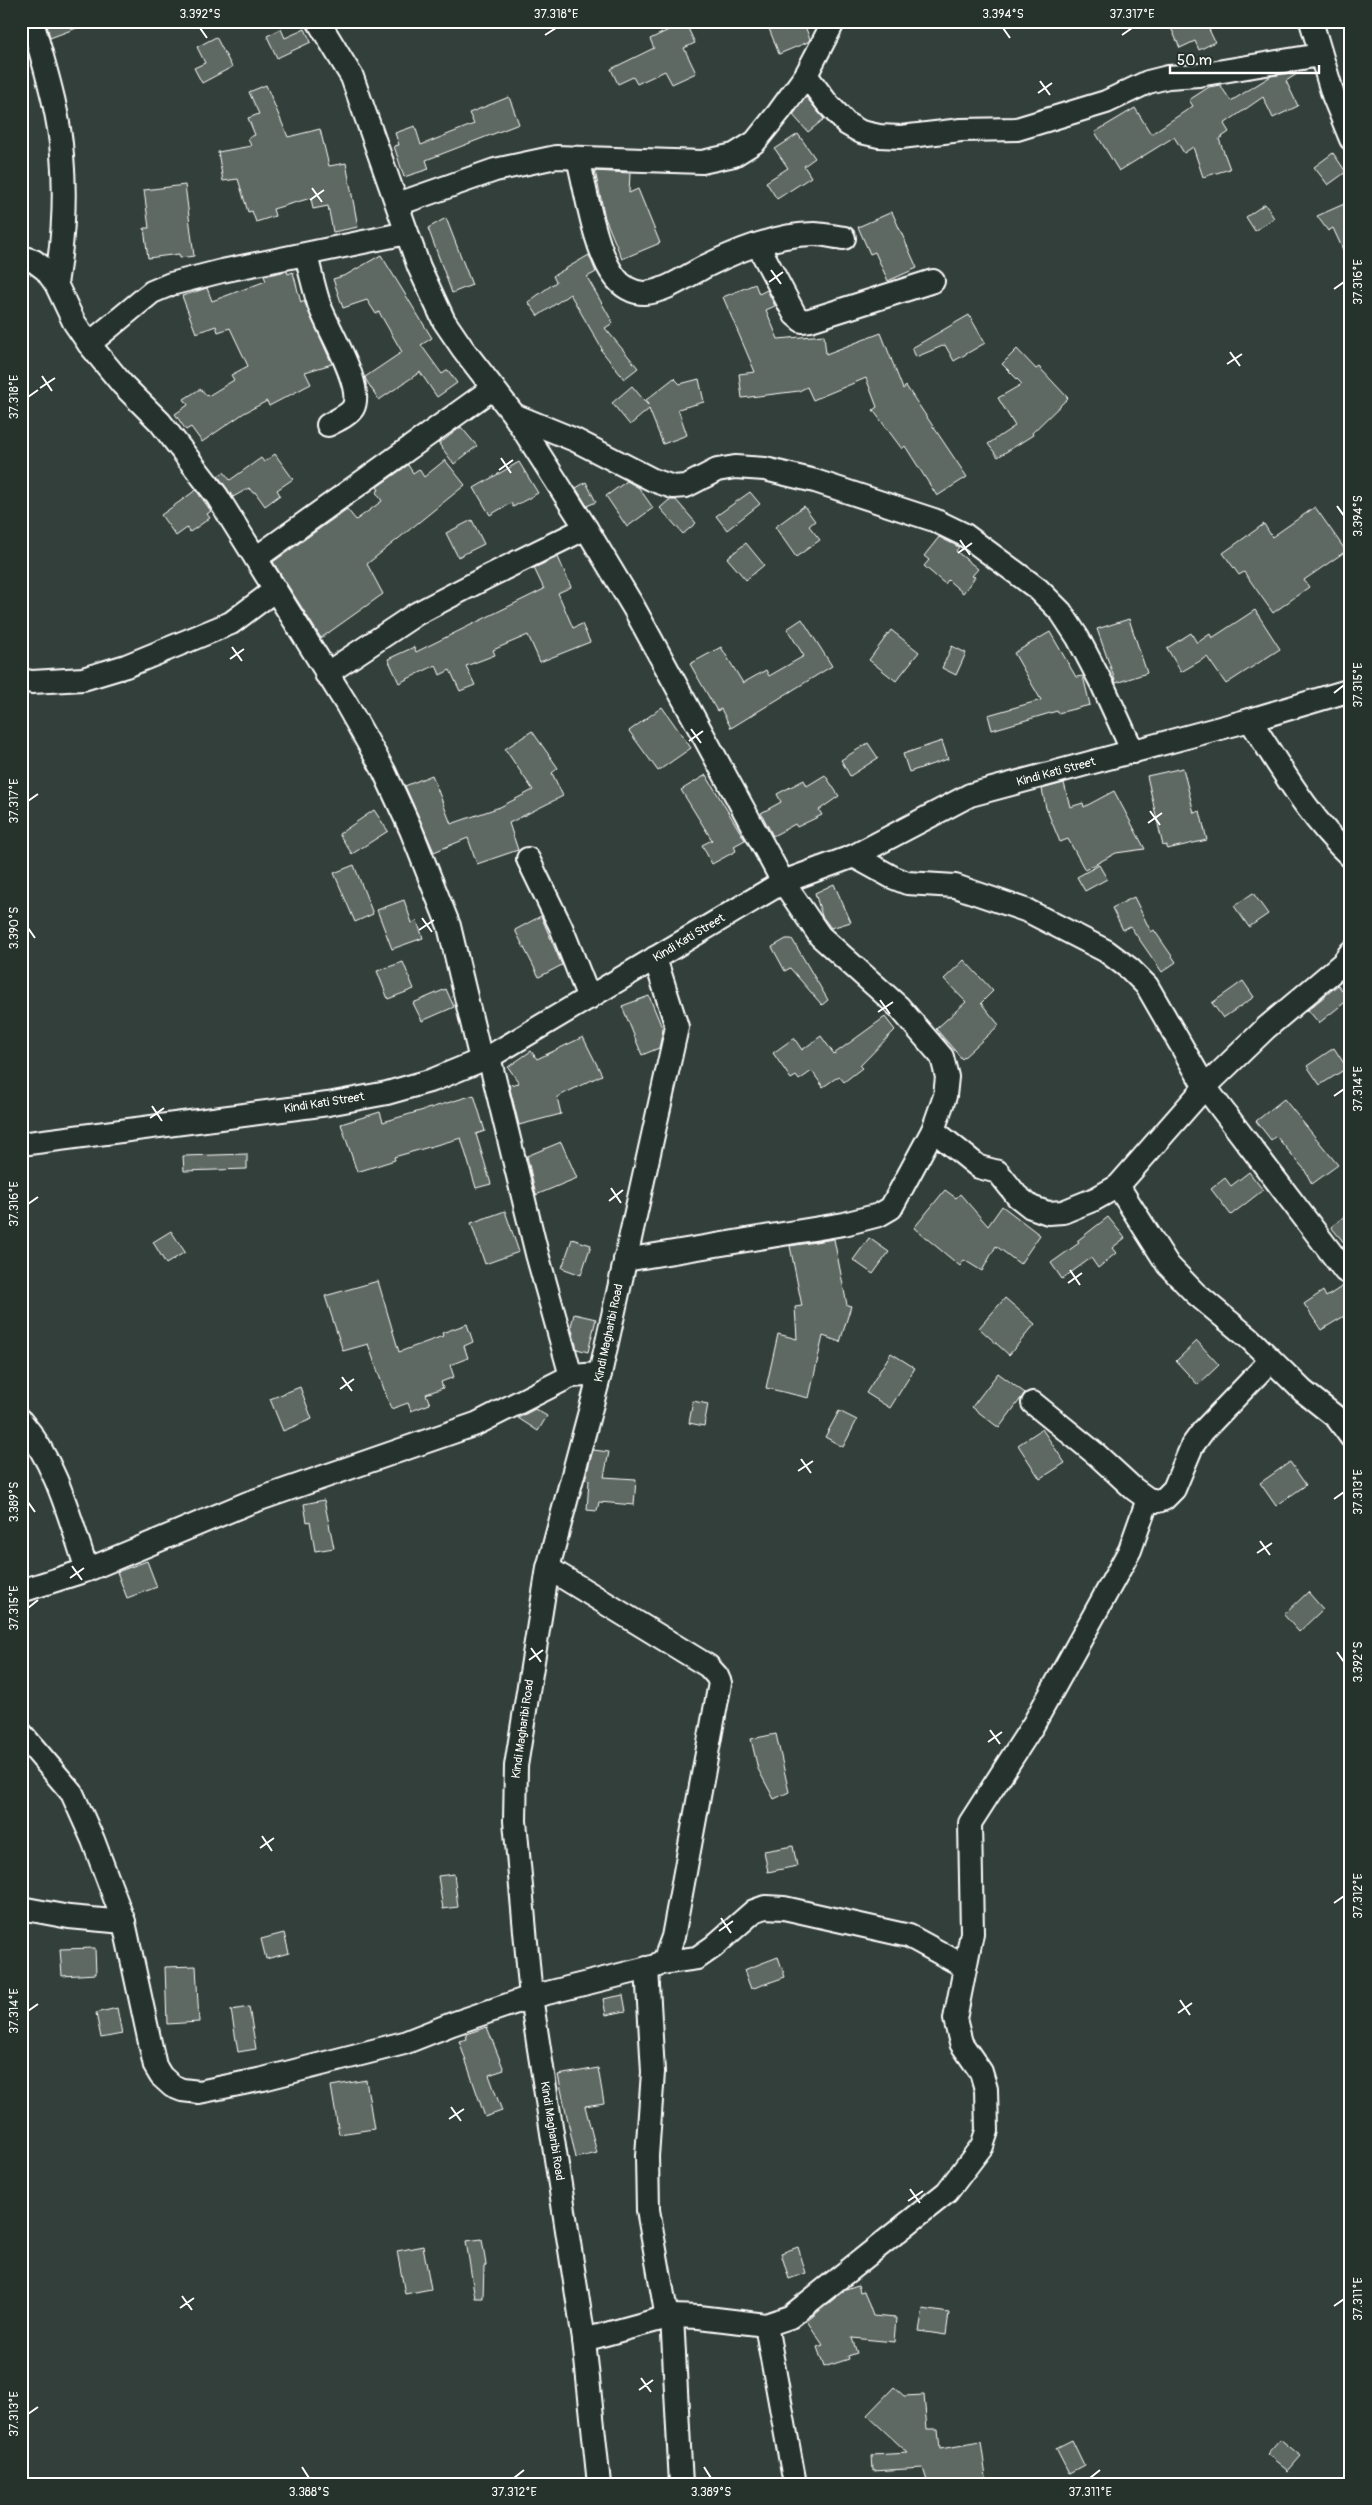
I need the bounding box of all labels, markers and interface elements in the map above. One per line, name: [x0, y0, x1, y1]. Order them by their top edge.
text: 3.392°S: [179, 7, 221, 22]
text: 37.318°E: [534, 7, 578, 22]
text: 3.394°S: [982, 7, 1024, 22]
text: 37.317°E: [1110, 7, 1154, 22]
scale bar: [1170, 42, 1318, 74]
text: 50 m: [1177, 51, 1212, 70]
text: 37.316°E: [1351, 259, 1366, 305]
text: 37.318°E: [7, 375, 22, 419]
text: 3.394°S: [1351, 495, 1366, 537]
text: 37.315°E: [1351, 662, 1366, 708]
street label: Kindi Kati Street: [1015, 754, 1097, 790]
text: 37.317°E: [7, 779, 22, 823]
text: 3.390°S: [7, 907, 22, 949]
street label: Kindi Kati Street: [650, 911, 728, 965]
text: 37.314°E: [1351, 1066, 1366, 1112]
street label: Kindi Kati Street: [283, 1089, 365, 1117]
text: 37.316°E: [7, 1181, 22, 1227]
street label: Kindi Magharibi Road: [591, 1282, 627, 1384]
text: 37.313°E: [1351, 1469, 1366, 1515]
text: 3.389°S: [7, 1482, 22, 1522]
text: 37.315°E: [7, 1585, 22, 1631]
text: 3.392°S: [1351, 1641, 1366, 1683]
street label: Kindi Magharibi Road: [509, 1678, 537, 1780]
text: 37.312°E: [1351, 1873, 1366, 1919]
text: 37.314°E: [7, 1988, 22, 2034]
street label: Kindi Magharibi Road: [537, 2080, 567, 2182]
text: 37.311°E: [1351, 2277, 1366, 2321]
text: 37.313°E: [7, 2391, 22, 2437]
text: 3.388°S: [289, 2485, 329, 2500]
text: 37.312°E: [491, 2485, 537, 2500]
text: 3.389°S: [691, 2485, 731, 2500]
text: 37.311°E: [1068, 2485, 1112, 2500]

